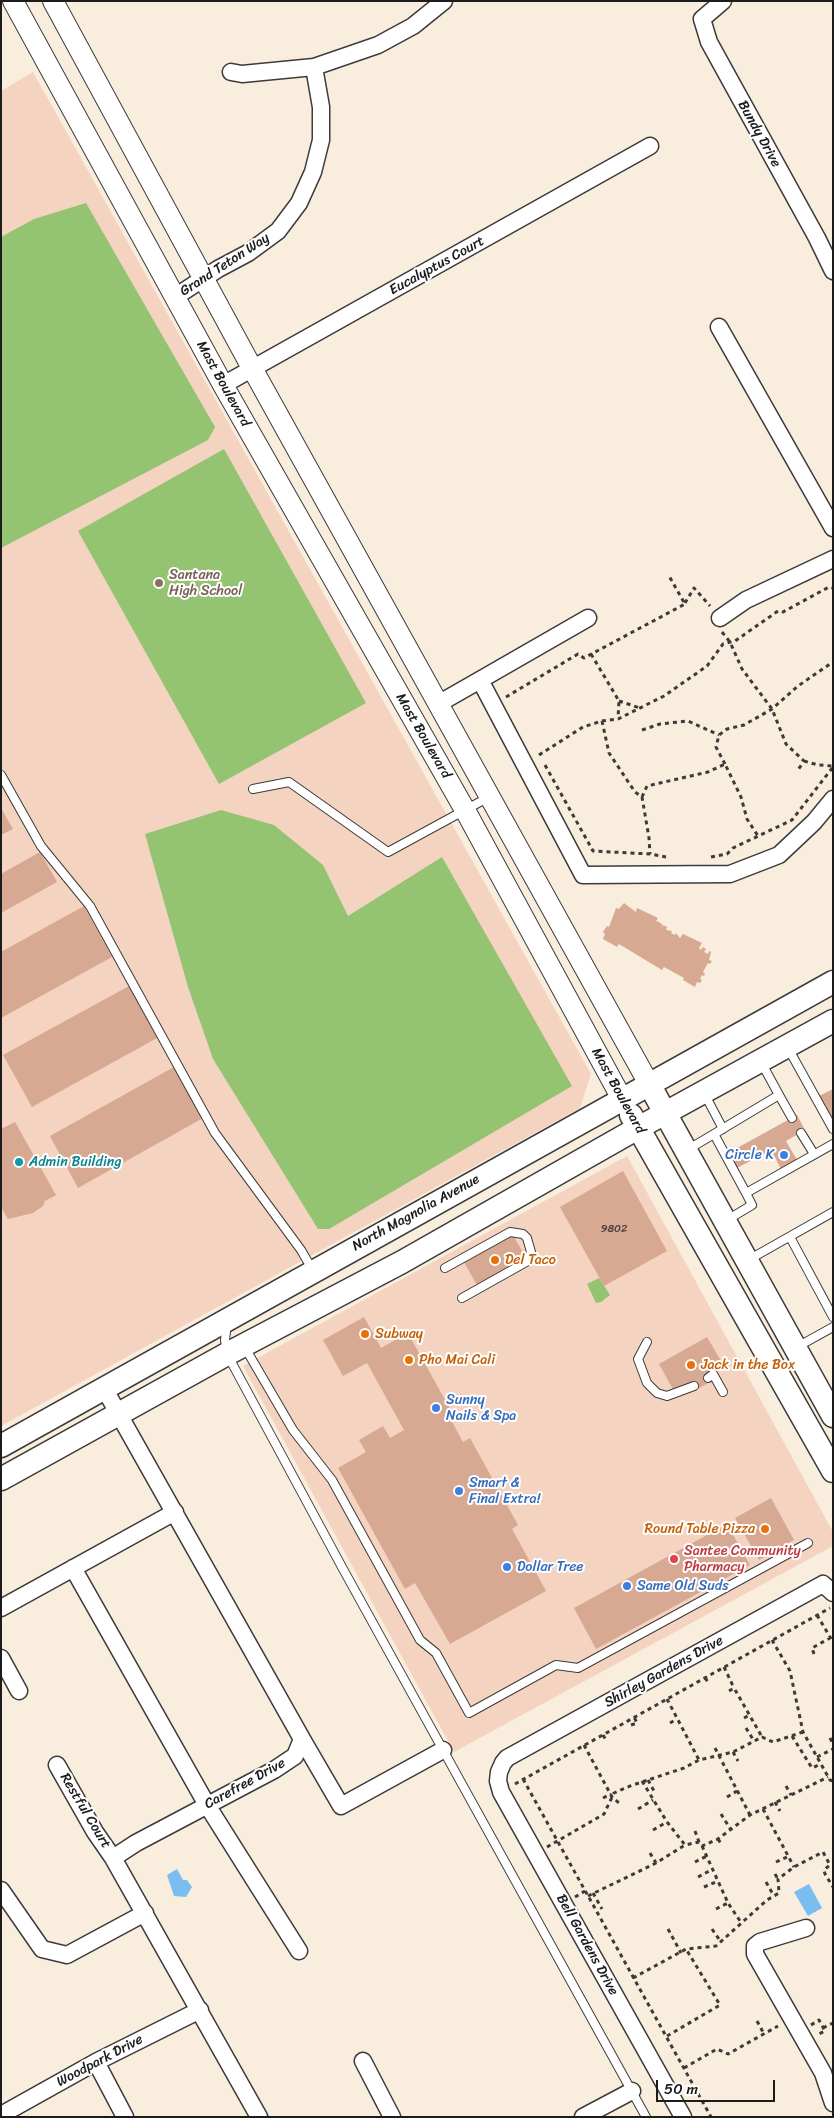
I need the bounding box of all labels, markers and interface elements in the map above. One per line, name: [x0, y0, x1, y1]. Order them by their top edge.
street label: Bundy Drive: [734, 98, 784, 170]
street label: Grand Teton Way: [177, 230, 273, 300]
street label: Eucalyptus Court: [387, 233, 487, 299]
street label: Mast Boulevard: [193, 338, 253, 430]
place label: Santana High School: [169, 567, 242, 600]
marker: Santana High School: [153, 577, 165, 589]
street label: Mast Boulevard: [392, 690, 454, 782]
street label: Mast Boulevard: [588, 1045, 648, 1137]
place label: Circle K: [725, 1147, 774, 1163]
marker: Circle K: [778, 1149, 790, 1161]
place label: Admin Building: [29, 1154, 122, 1170]
marker: Admin Building: [13, 1156, 25, 1168]
street label: North Magnolia Avenue: [349, 1171, 483, 1255]
house number: 9802: [601, 1222, 627, 1236]
place label: Del Taco: [505, 1252, 556, 1268]
marker: Del Taco: [489, 1254, 501, 1266]
place label: Subway: [375, 1326, 423, 1342]
marker: Subway: [359, 1328, 371, 1340]
place label: Pho Mai Cali: [419, 1352, 495, 1368]
marker: Pho Mai Cali: [403, 1354, 415, 1366]
place label: Jack in the Box: [701, 1357, 795, 1373]
marker: Jack in the Box: [685, 1359, 697, 1371]
place label: Sunny Nails & Spa: [446, 1392, 516, 1424]
marker: Sunny Nails & Spa: [430, 1402, 442, 1414]
place label: Smart & Final Extra!: [469, 1475, 540, 1508]
marker: Smart & Final Extra!: [453, 1485, 465, 1497]
place label: Round Table Pizza: [645, 1521, 755, 1537]
marker: Round Table Pizza: [759, 1523, 771, 1535]
place label: Santee Community Pharmacy: [684, 1543, 801, 1575]
marker: Santee Community Pharmacy: [668, 1553, 680, 1565]
place label: Dollar Tree: [517, 1559, 584, 1575]
marker: Dollar Tree: [501, 1561, 513, 1573]
place label: Same Old Suds: [637, 1578, 729, 1594]
marker: Same Old Suds: [621, 1580, 633, 1592]
street label: Shirley Gardens Drive: [602, 1632, 726, 1712]
street label: Carefree Drive: [202, 1755, 288, 1813]
street label: Restful Court: [56, 1770, 114, 1852]
street label: Bell Gardens Drive: [552, 1891, 622, 1999]
street label: Woodpark Drive: [54, 2031, 146, 2091]
scale bar: [659, 2070, 778, 2102]
text: 50 m: [664, 2076, 698, 2102]

